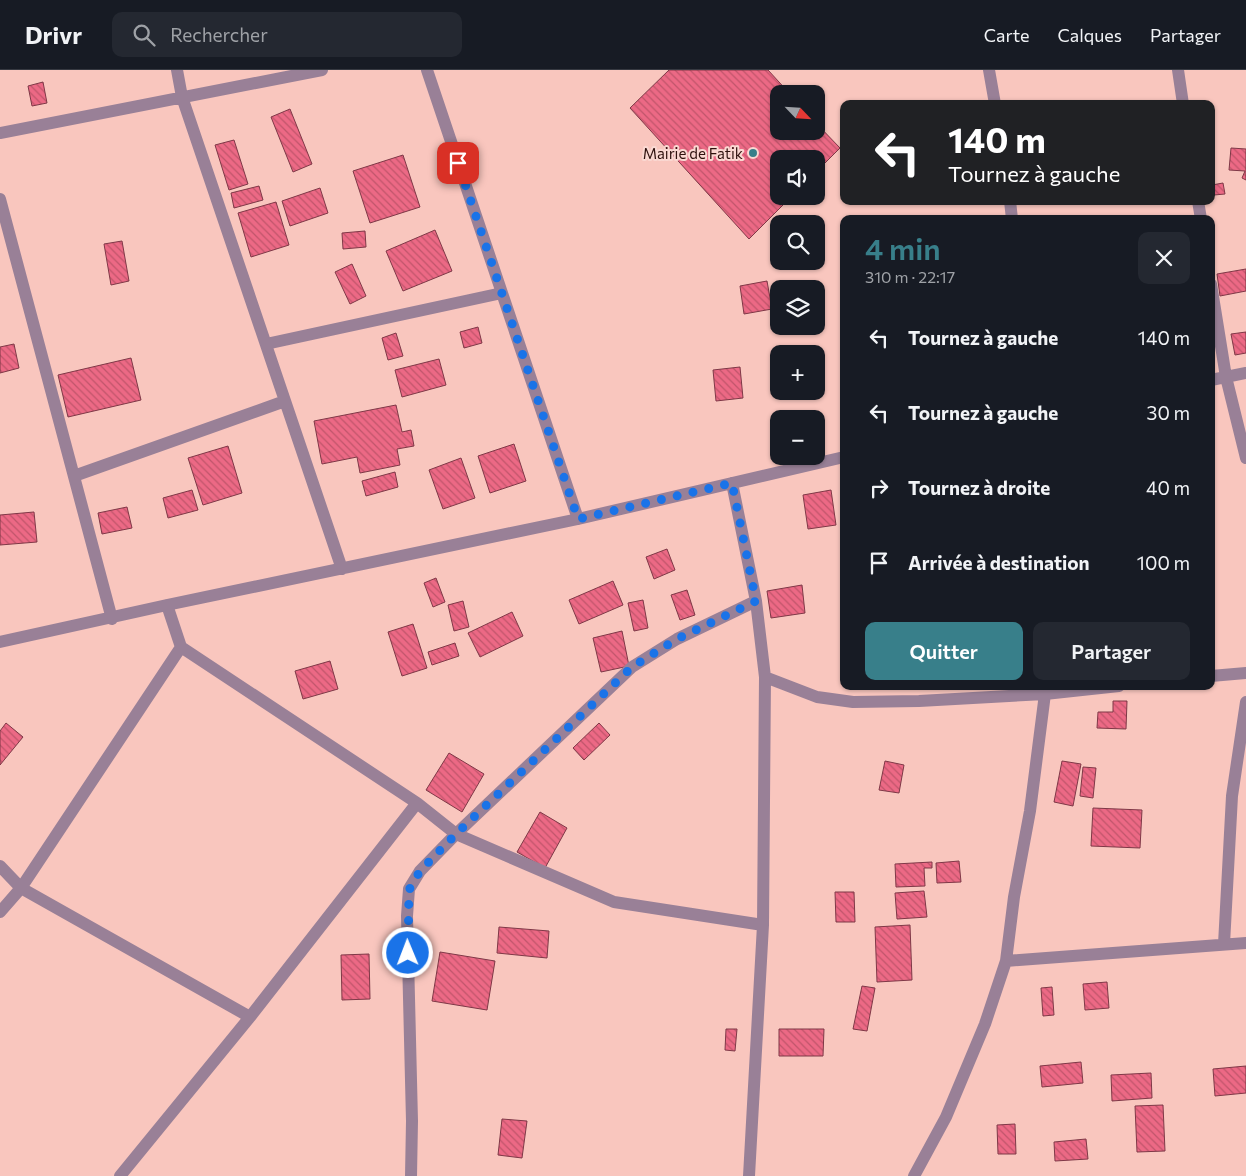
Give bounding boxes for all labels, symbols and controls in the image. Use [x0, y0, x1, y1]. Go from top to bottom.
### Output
search box [112, 12, 462, 57]
text: Drivr [25, 20, 82, 49]
icon: search [130, 21, 158, 49]
text: Rechercher [170, 23, 268, 46]
text: Carte [984, 24, 1029, 46]
text: Calques [1057, 24, 1122, 46]
text: Partager [1150, 24, 1221, 46]
north arrow [770, 85, 825, 140]
map controls [770, 85, 825, 465]
text: 140 m [948, 117, 1046, 160]
icon: left [865, 120, 930, 185]
pin [437, 142, 479, 184]
place label: Mairie de Fatik [643, 144, 743, 162]
marker: Mairie de Fatik [747, 147, 759, 159]
icon: arrive [444, 149, 472, 177]
button: sound [770, 150, 825, 205]
text: Tournez à gauche [948, 160, 1120, 187]
button: search [770, 215, 825, 270]
text: 4 min [865, 229, 941, 266]
button: close [1138, 232, 1190, 284]
text: 310 m · 22:17 [865, 267, 955, 286]
button: layers [770, 280, 825, 335]
icon: left [865, 324, 893, 352]
text: Tournez à gauche [908, 326, 1058, 349]
text: 140 m [1138, 326, 1190, 349]
button: + [770, 345, 825, 400]
icon: left [865, 399, 893, 427]
text: Tournez à gauche [908, 401, 1058, 424]
text: 30 m [1147, 401, 1190, 424]
button: − [770, 410, 825, 465]
icon: right [865, 474, 893, 502]
text: Tournez à droite [908, 476, 1050, 499]
text: 40 m [1146, 476, 1190, 499]
icon: arrive [865, 549, 893, 577]
text: Arrivée à destination [908, 551, 1090, 574]
text: 100 m [1137, 551, 1190, 574]
button: Quitter [865, 622, 1023, 680]
button: Partager [1033, 622, 1190, 680]
position arrow [381, 926, 433, 978]

